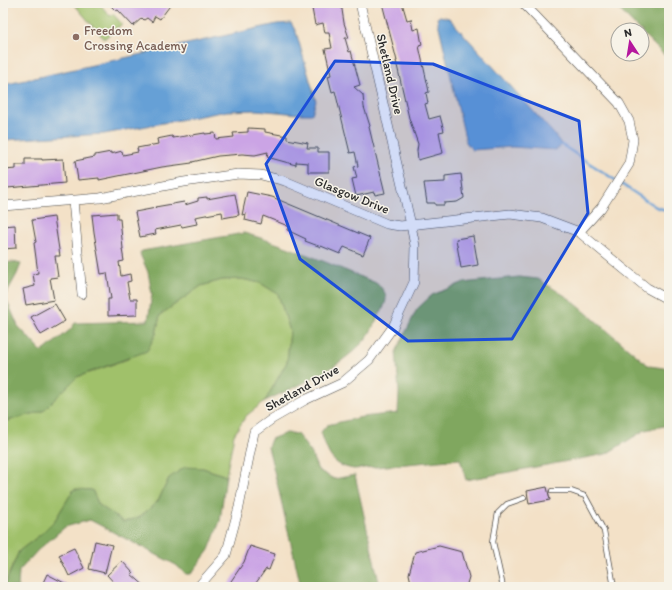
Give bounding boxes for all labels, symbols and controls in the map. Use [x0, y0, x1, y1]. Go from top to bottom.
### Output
north arrow [610, 22, 650, 62]
place label: Freedom Crossing Academy [84, 23, 187, 53]
text: N [623, 26, 633, 40]
marker: Freedom Crossing Academy [71, 32, 81, 42]
street label: Shetland Drive [373, 32, 407, 116]
street label: Glasgow Drive [312, 173, 392, 217]
street label: Shetland Drive [263, 362, 341, 414]

